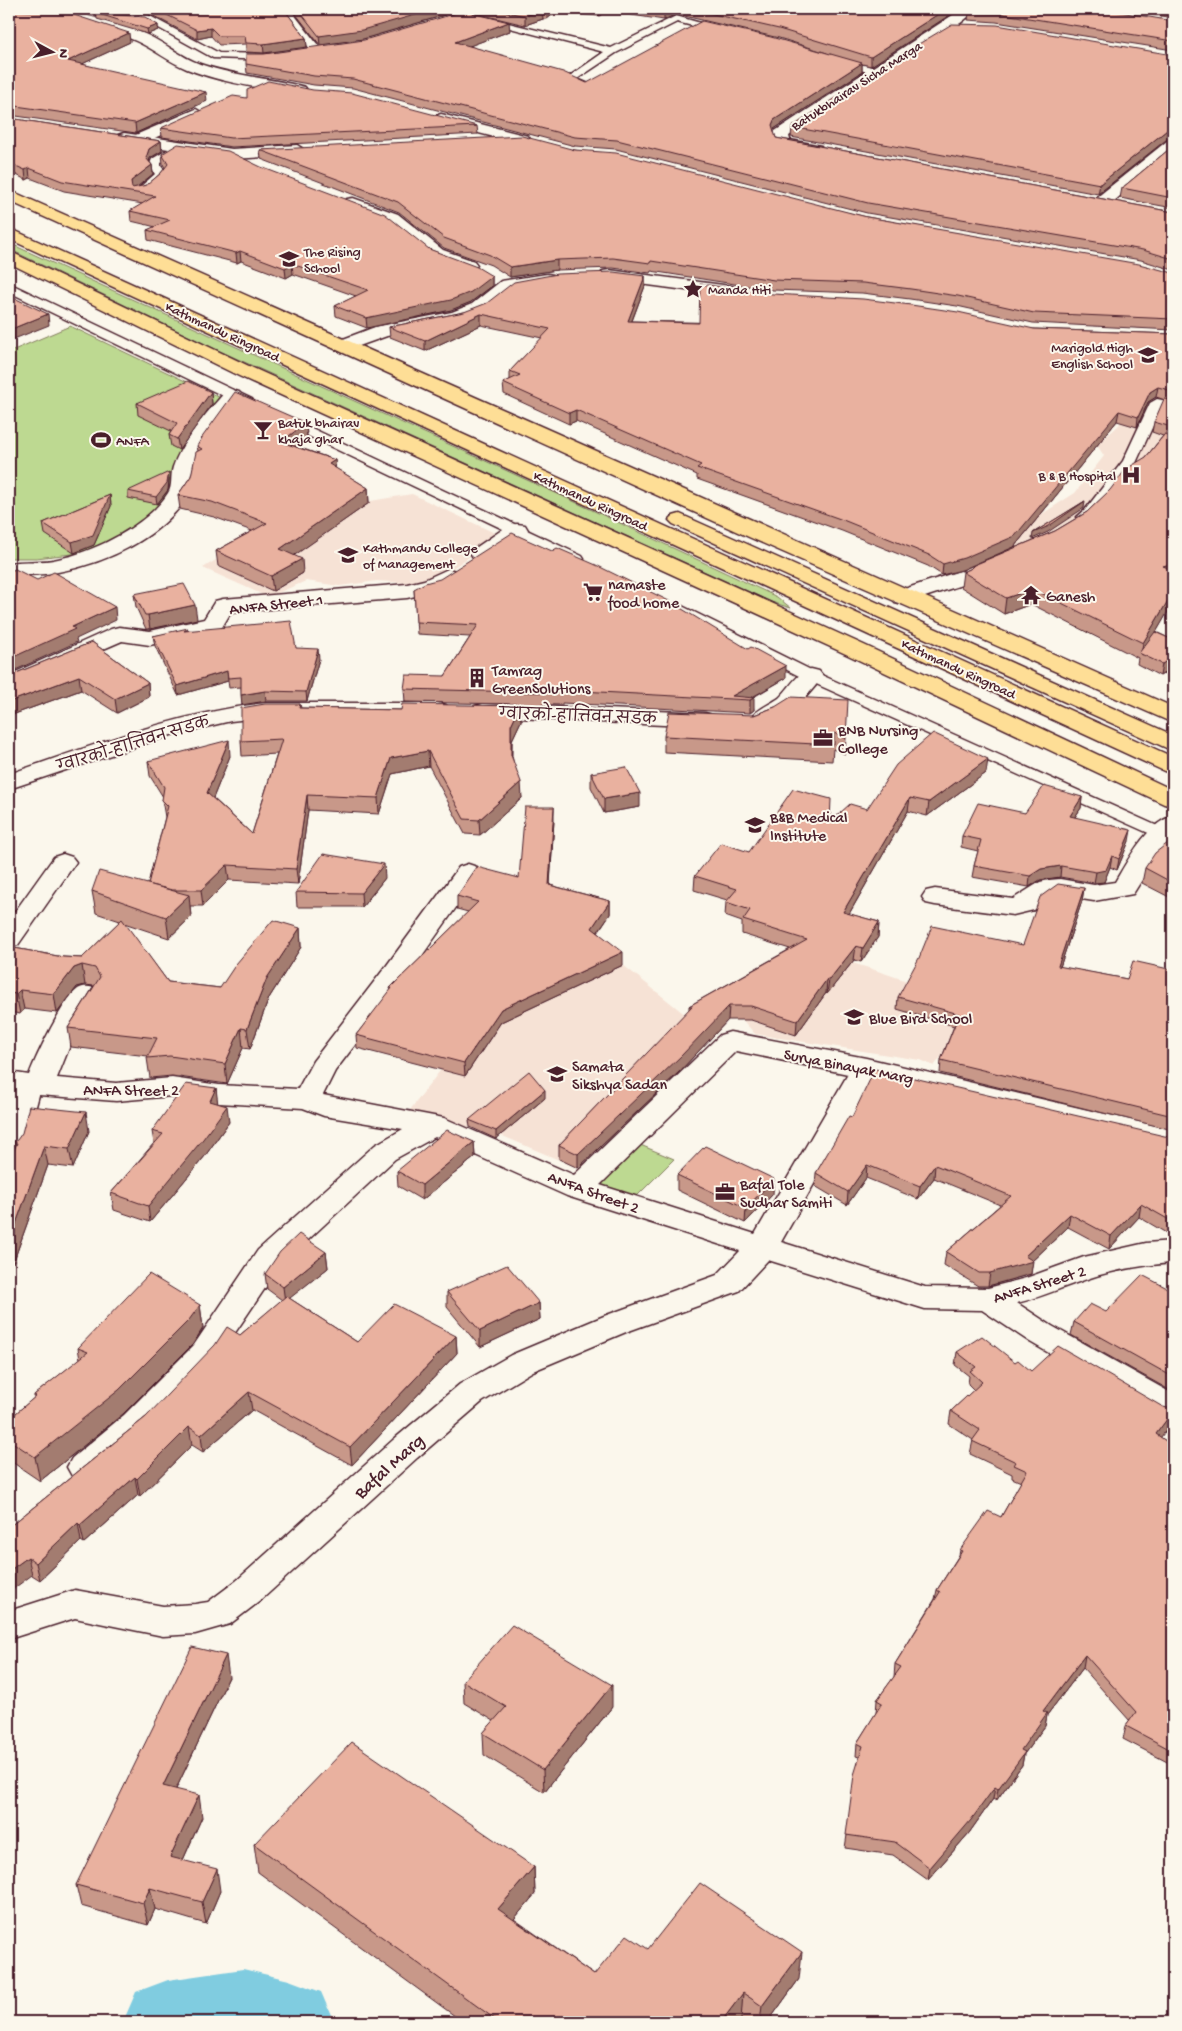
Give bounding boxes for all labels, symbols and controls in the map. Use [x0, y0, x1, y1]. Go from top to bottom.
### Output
north arrow [28, 28, 78, 78]
street label: Batukbhairav Sicha Marga [788, 38, 927, 136]
text: N [53, 48, 71, 59]
place label: The Rising School [303, 245, 361, 278]
school or university icon: The Rising School [278, 248, 300, 270]
place icon: Manda Hiti [682, 278, 704, 300]
place label: Manda Hiti [708, 283, 771, 300]
street label: Kathmandu Ringroad [162, 299, 284, 368]
place label: Marigold High English School [1051, 341, 1133, 374]
school or university icon: Marigold High English School [1137, 344, 1159, 366]
place label: Batuk bhairav khaja ghar [277, 416, 359, 449]
bar icon: Batuk bhairav khaja ghar [252, 419, 274, 441]
sports icon: ANFA [90, 429, 112, 451]
place label: ANFA [116, 434, 150, 451]
hospital icon: B & B Hospital [1120, 464, 1142, 486]
street label: Kathmandu Ringroad [530, 468, 652, 537]
place label: B & B Hospital [1037, 469, 1116, 486]
place label: Kathmandu College of Management [363, 541, 478, 574]
school or university icon: Kathmandu College of Management [337, 544, 359, 566]
place label: namaste food home [607, 577, 680, 614]
supermarket icon: namaste food home [582, 581, 604, 603]
temple icon: Ganesh [1020, 584, 1042, 606]
place label: Ganesh [1046, 589, 1096, 608]
street label: ANFA Street 1 [229, 592, 324, 621]
street label: Kathmandu Ringroad [898, 636, 1020, 705]
place label: Tamrag GreenSolutions [491, 663, 592, 700]
building icon: Tamrag GreenSolutions [466, 667, 488, 689]
street label: ग्वारको-हात्तिवन सडक [498, 701, 659, 731]
street label: ग्वारको-हात्तिवन सडक [53, 709, 214, 779]
place label: BNB Nursing College [837, 723, 918, 760]
office icon: BNB Nursing College [812, 727, 834, 749]
place label: B&B Medical Institute [769, 810, 848, 847]
school or university icon: B&B Medical Institute [744, 814, 766, 836]
school or university icon: Blue Bird School [843, 1006, 865, 1028]
place label: Blue Bird School [868, 1011, 972, 1030]
street label: Surya Binayak Marg [782, 1047, 915, 1090]
place label: Samata Sikshya Sadan [572, 1059, 668, 1096]
school or university icon: Samata Sikshya Sadan [546, 1063, 568, 1085]
street label: ANFA Street 2 [83, 1083, 179, 1102]
street label: ANFA Street 2 [545, 1169, 641, 1220]
place label: Bafal Tole Sudhar Samiti [739, 1177, 832, 1214]
office icon: Bafal Tole Sudhar Samiti [714, 1181, 736, 1203]
street label: ANFA Street 2 [992, 1263, 1089, 1309]
street label: Bafal Marg [350, 1430, 430, 1506]

